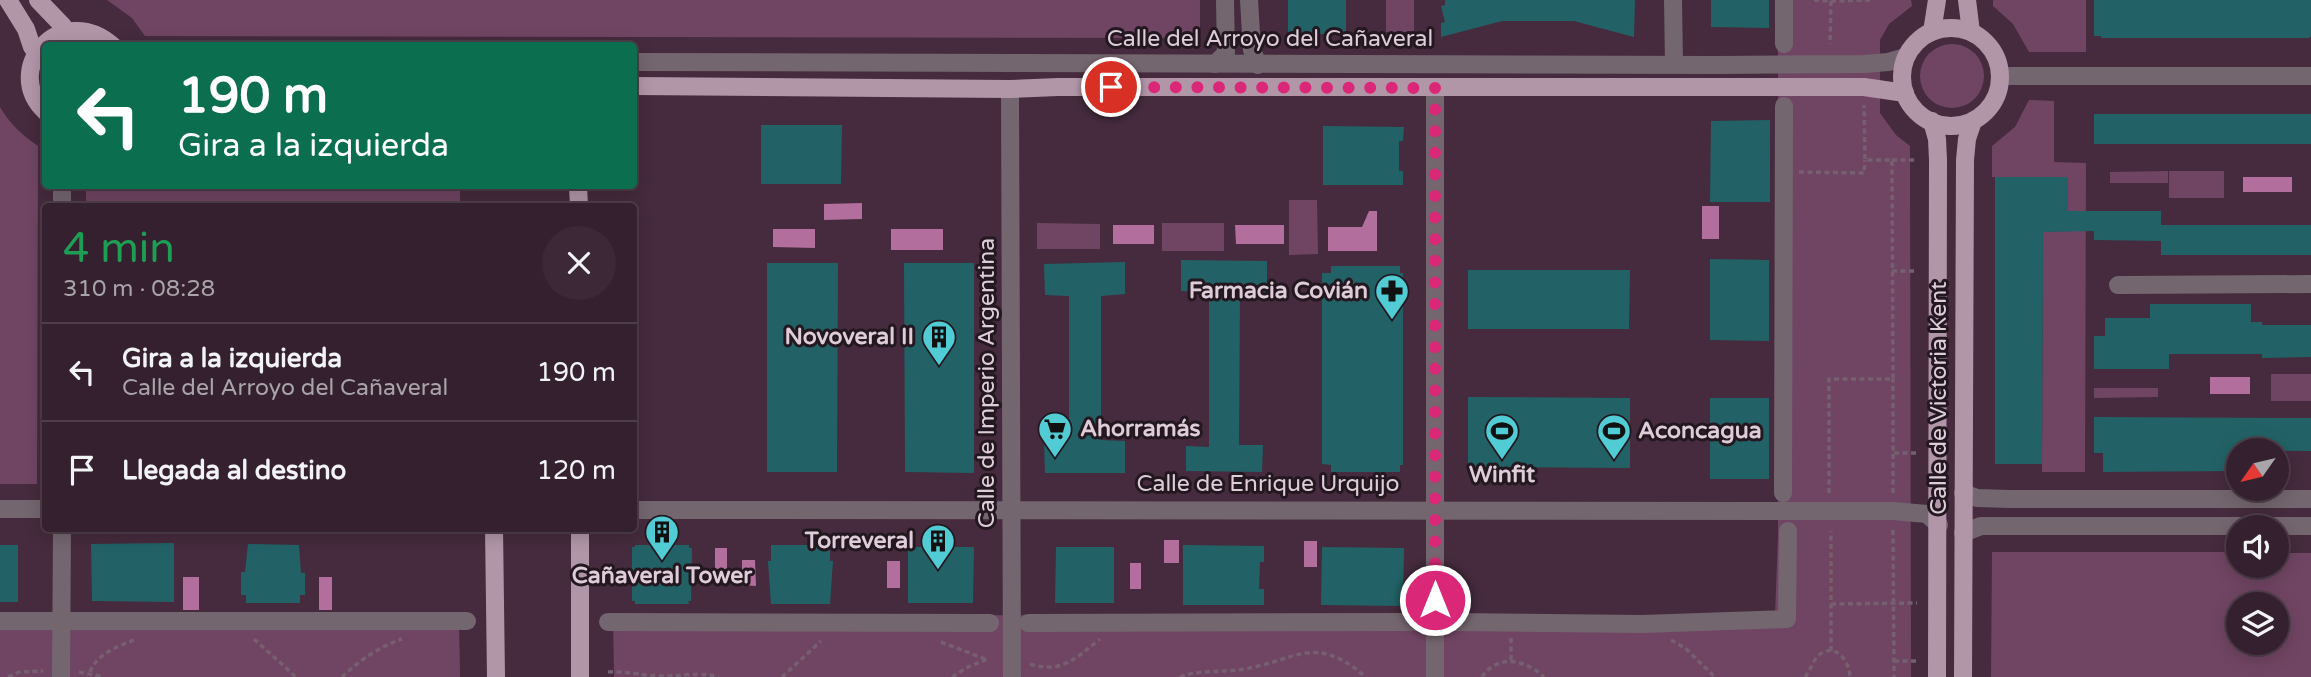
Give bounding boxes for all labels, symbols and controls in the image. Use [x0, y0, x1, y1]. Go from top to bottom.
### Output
street label: Calle del Arroyo del Cañaveral [1107, 25, 1433, 53]
pin [1081, 57, 1141, 117]
text: 190 m [178, 67, 328, 126]
icon: arrive [1092, 68, 1130, 106]
icon: left [63, 70, 154, 161]
text: Gira a la izquierda [178, 127, 449, 165]
text: 4 min [63, 223, 175, 274]
button: close [542, 226, 616, 300]
street label: Calle de Imperio Argentina [973, 238, 1001, 528]
pharmacy icon: Farmacia Covián [1373, 272, 1411, 321]
text: 310 m · 08:28 [63, 275, 215, 303]
place label: Farmacia Covián [1189, 277, 1368, 305]
street label: Calle de Victoria Kent [1925, 281, 1953, 515]
building icon: Novoveral II [920, 318, 958, 367]
place label: Novoveral II [785, 323, 914, 351]
text: Gira a la izquierda [122, 343, 342, 374]
icon: left [63, 353, 101, 391]
text: 190 m [536, 357, 616, 388]
text: Calle del Arroyo del Cañaveral [122, 374, 448, 402]
supermarket icon: Ahorramás [1036, 410, 1074, 459]
sports icon: Winfit [1483, 412, 1521, 461]
sports icon: Aconcagua [1595, 412, 1633, 461]
place label: Ahorramás [1080, 415, 1201, 443]
place label: Aconcagua [1638, 417, 1762, 445]
north arrow [2226, 438, 2289, 500]
map controls [2226, 438, 2289, 655]
icon: arrive [63, 451, 101, 489]
text: Llegada al destino [122, 455, 346, 486]
text: 120 m [536, 455, 616, 486]
place label: Winfit [1469, 461, 1535, 489]
street label: Calle de Enrique Urquijo [1136, 470, 1400, 498]
building icon: Cañaveral Tower [643, 513, 681, 562]
button: sound [2226, 515, 2289, 578]
building icon: Torreveral [919, 522, 957, 571]
place label: Torreveral [804, 527, 914, 555]
place label: Cañaveral Tower [572, 562, 753, 590]
position arrow [1398, 563, 1472, 637]
button: layers [2226, 592, 2289, 655]

